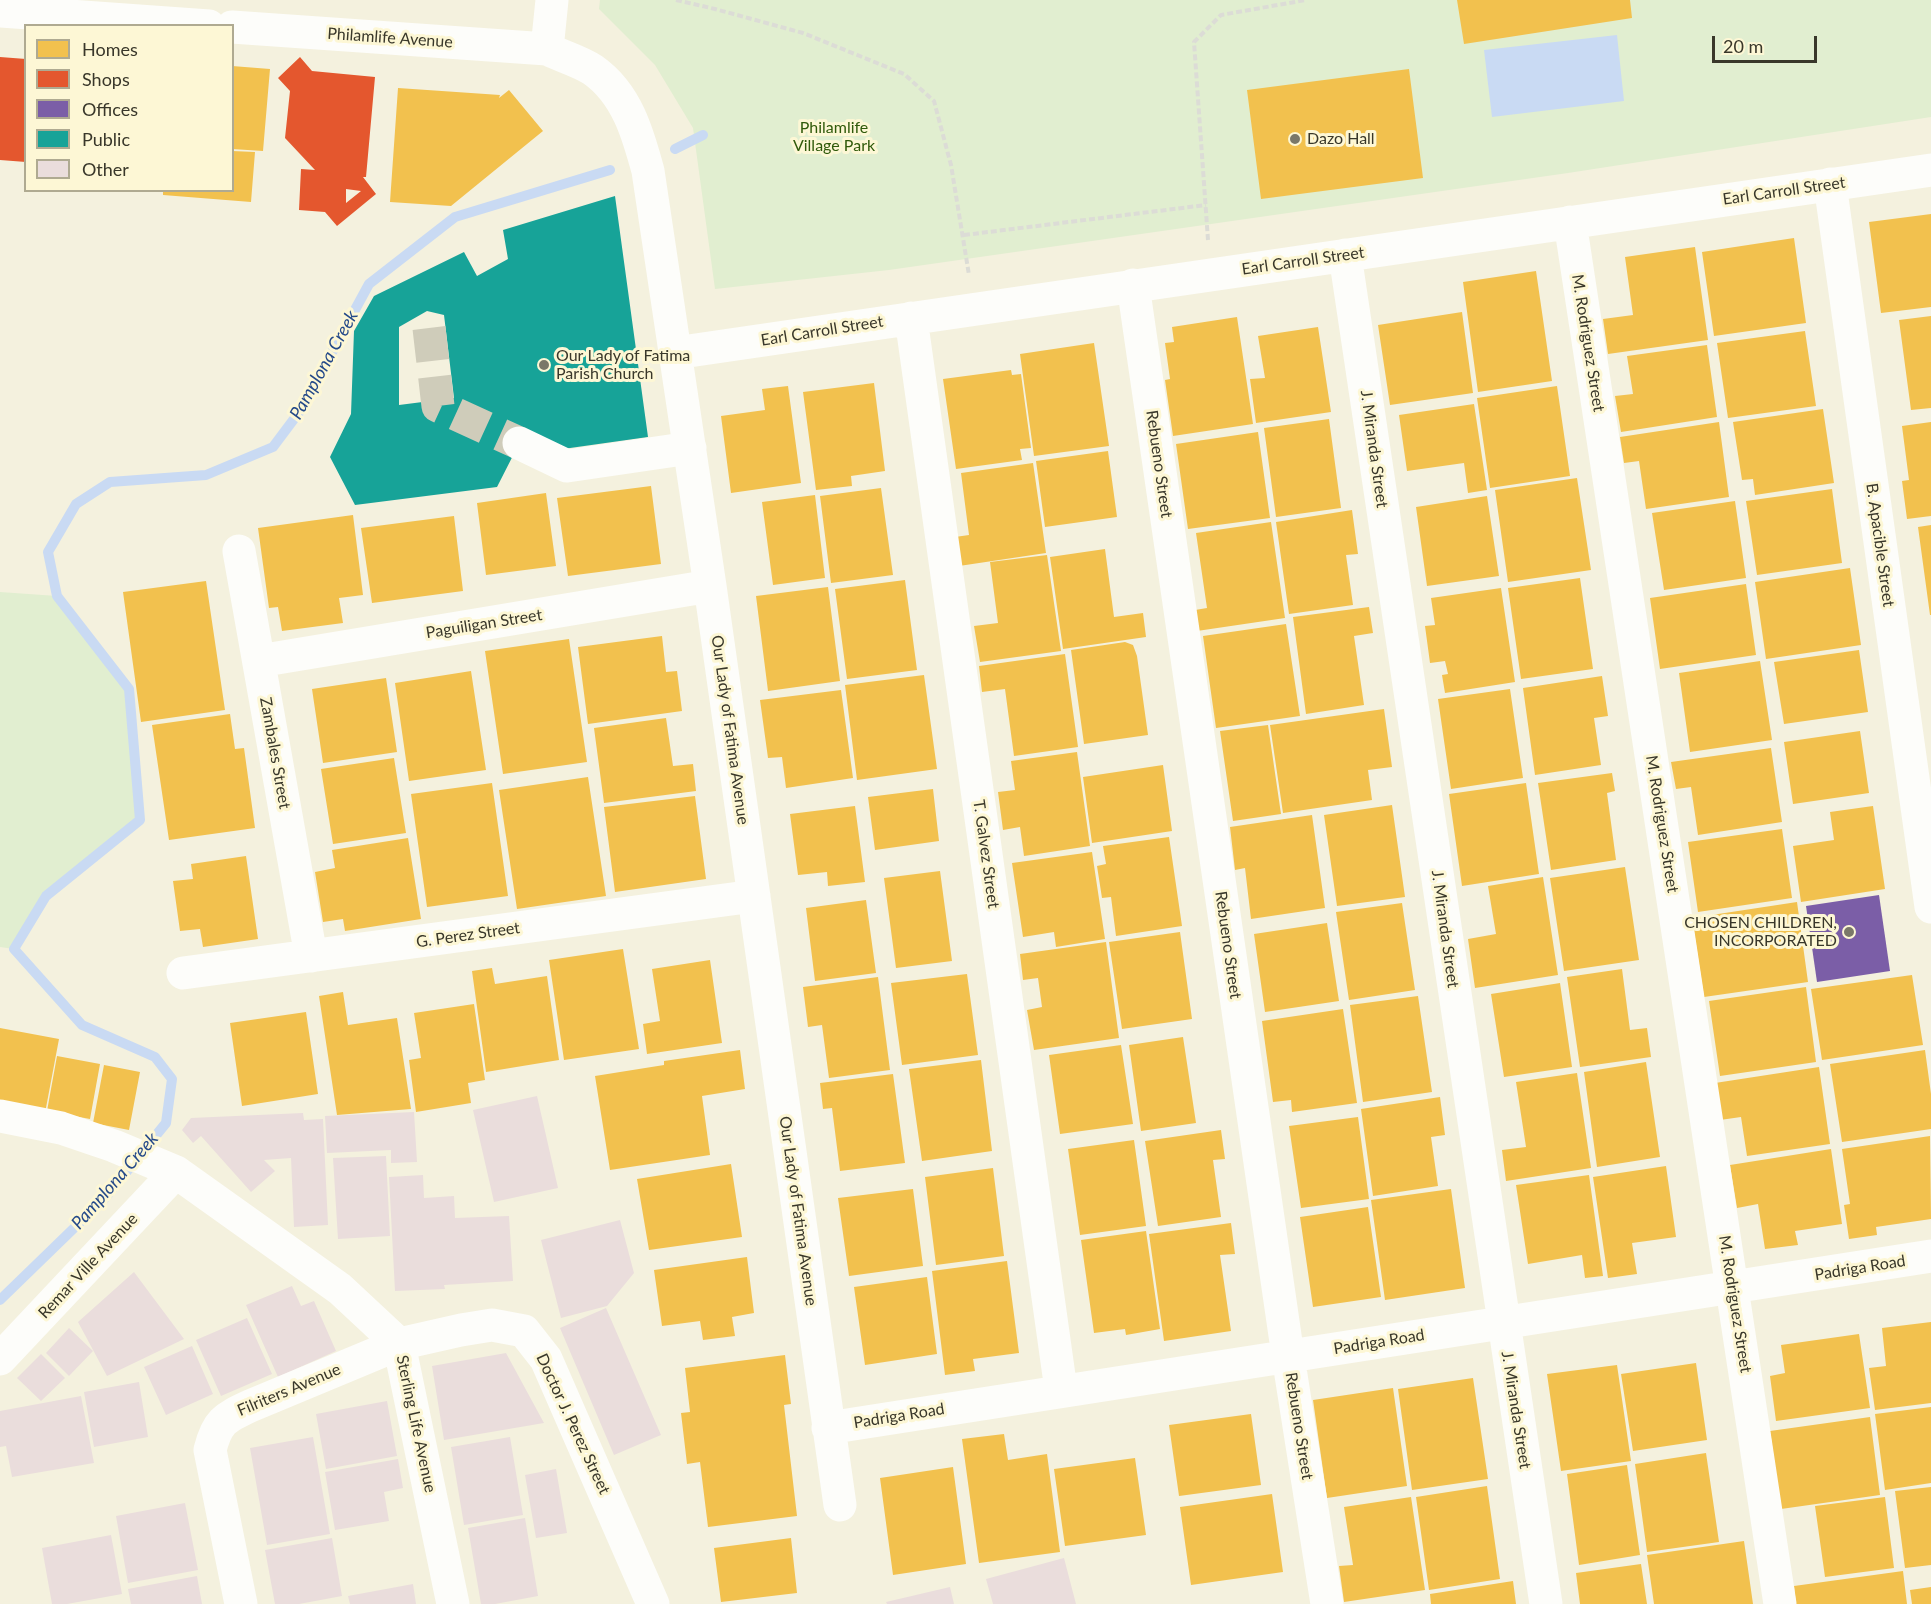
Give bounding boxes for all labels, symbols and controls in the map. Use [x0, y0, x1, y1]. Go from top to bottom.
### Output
legend [24, 24, 234, 192]
street label: Philamlife Avenue [327, 24, 453, 52]
scale bar [1715, 24, 1820, 62]
text: 20 m [1723, 35, 1763, 57]
text: Homes [82, 38, 138, 60]
text: Shops [82, 68, 130, 90]
text: Offices [82, 98, 138, 120]
park label: Philamlife Village Park [793, 118, 875, 156]
text: Public [82, 128, 130, 150]
place label: Dazo Hall [1307, 129, 1375, 149]
marker: Dazo Hall [1288, 132, 1302, 146]
text: Other [82, 158, 129, 180]
street label: Earl Carroll Street [1721, 173, 1847, 209]
street label: Earl Carroll Street [1240, 243, 1366, 279]
street label: M. Rodriguez Street [1568, 273, 1608, 413]
water label: Pamplona Creek [285, 307, 363, 423]
street label: Earl Carroll Street [759, 312, 885, 350]
place label: Our Lady of Fatima Parish Church [556, 346, 690, 384]
marker: Our Lady of Fatima Parish Church [537, 358, 551, 372]
street label: J. Miranda Street [1356, 389, 1392, 509]
street label: Rebueno Street [1142, 409, 1176, 519]
street label: B. Apacible Street [1862, 482, 1898, 608]
street label: Paguiligan Street [425, 605, 543, 643]
street label: Our Lady of Fatima Avenue [707, 634, 753, 826]
street label: Zambales Street [256, 696, 294, 810]
street label: M. Rodriguez Street [1642, 754, 1682, 894]
street label: T. Galvez Street [969, 798, 1003, 910]
street label: J. Miranda Street [1427, 869, 1463, 989]
street label: Rebueno Street [1211, 890, 1245, 1000]
place label: CHOSEN CHILDREN, INCORPORATED [1684, 913, 1837, 951]
street label: G. Perez Street [415, 918, 521, 952]
marker: CHOSEN CHILDREN, INCORPORATED [1842, 925, 1856, 939]
street label: Our Lady of Fatima Avenue [775, 1115, 821, 1307]
water label: Pamplona Creek [67, 1128, 163, 1234]
street label: Remar Ville Avenue [34, 1209, 142, 1323]
street label: M. Rodriguez Street [1715, 1234, 1755, 1374]
street label: Padriga Road [1813, 1251, 1907, 1285]
street label: Padriga Road [1332, 1325, 1426, 1359]
street label: J. Miranda Street [1497, 1350, 1535, 1470]
street label: Doctor J. Perez Street [532, 1351, 614, 1497]
street label: Sterling Life Avenue [392, 1353, 440, 1495]
street label: Filriters Avenue [235, 1360, 343, 1420]
street label: Rebueno Street [1281, 1371, 1317, 1481]
street label: Padriga Road [852, 1399, 946, 1433]

